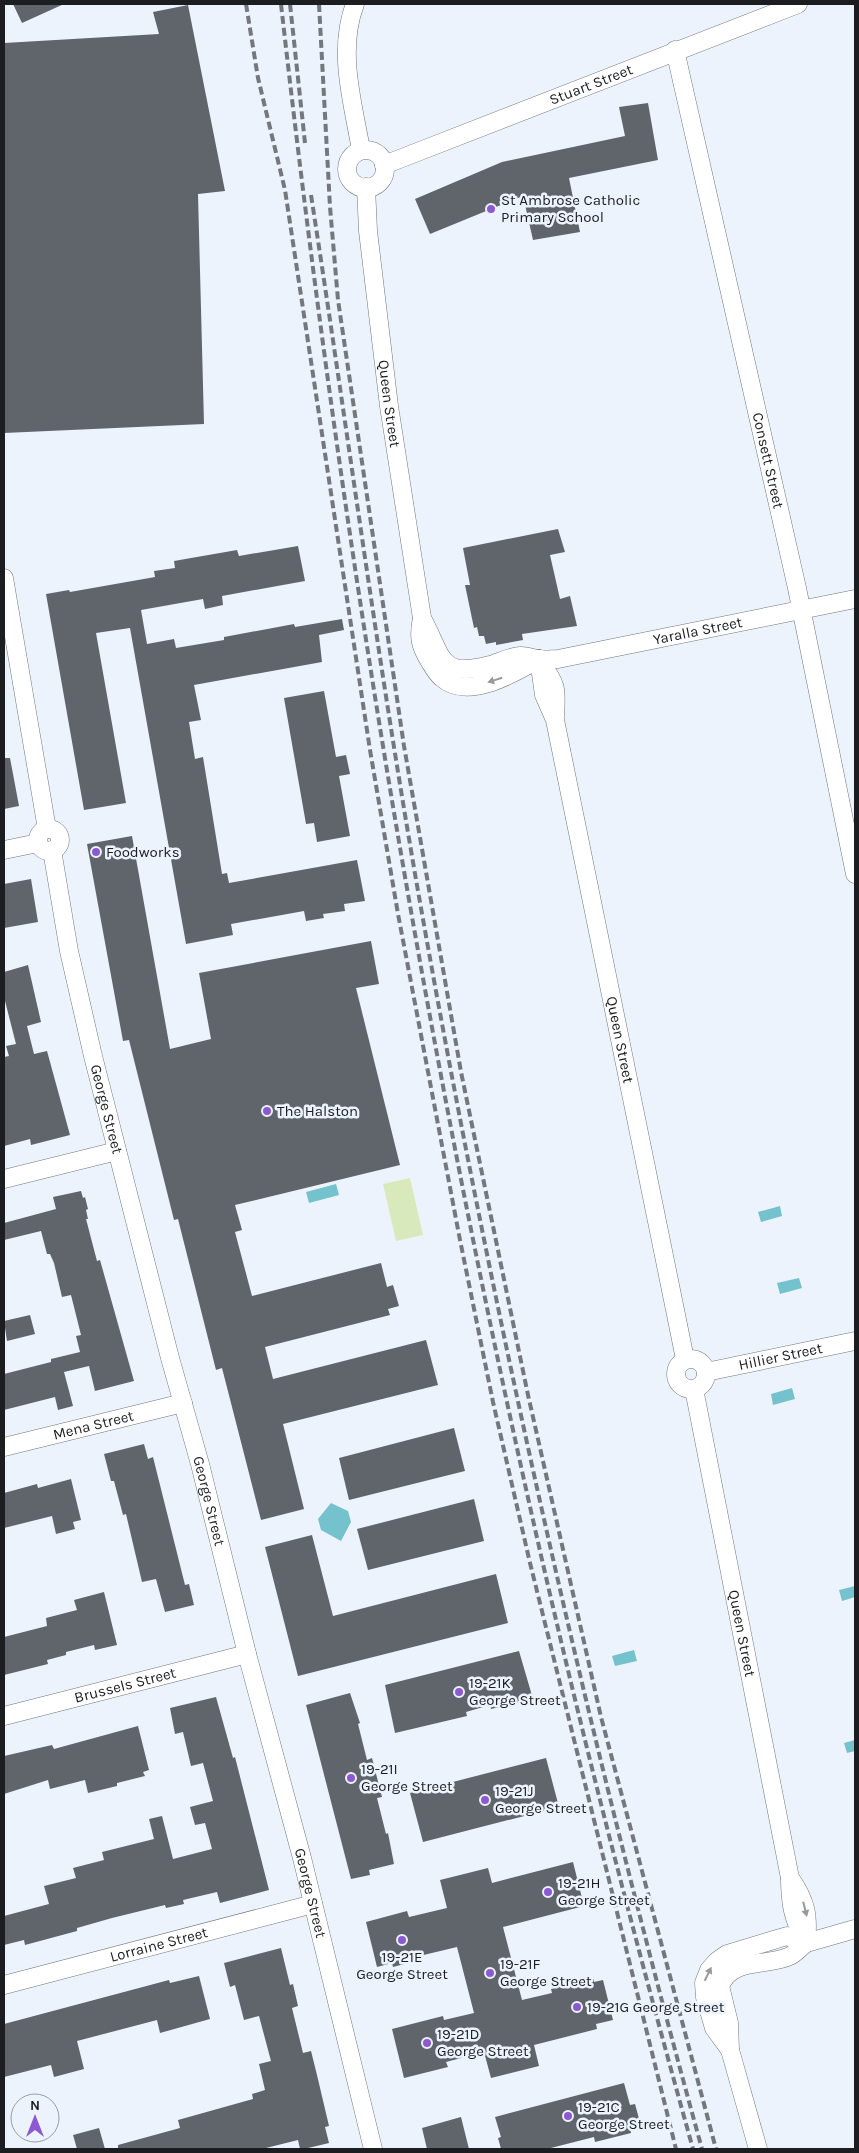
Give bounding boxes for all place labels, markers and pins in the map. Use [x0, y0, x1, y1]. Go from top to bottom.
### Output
place label: St Ambrose Catholic Primary School [501, 191, 640, 226]
marker: St Ambrose Catholic Primary School [485, 203, 497, 215]
place label: Foodworks [106, 843, 180, 861]
marker: Foodworks [90, 846, 102, 858]
place label: The Halston [277, 1102, 358, 1120]
marker: The Halston [261, 1105, 273, 1117]
place label: 19-21K George Street [469, 1674, 561, 1709]
marker: 19-21K George Street [453, 1686, 465, 1698]
place label: 19-21I George Street [361, 1760, 453, 1795]
marker: 19-21I George Street [345, 1772, 357, 1784]
place label: 19-21J George Street [495, 1782, 587, 1817]
marker: 19-21J George Street [479, 1794, 491, 1806]
place label: 19-21H George Street [558, 1874, 650, 1909]
marker: 19-21H George Street [542, 1886, 554, 1898]
marker: 19-21E George Street [396, 1934, 408, 1946]
place label: 19-21E George Street [356, 1948, 448, 1983]
place label: 19-21F George Street [500, 1955, 592, 1990]
marker: 19-21F George Street [484, 1967, 496, 1979]
place label: 19-21G George Street [587, 1998, 725, 2016]
marker: 19-21G George Street [571, 2001, 583, 2013]
place label: 19-21D George Street [437, 2025, 529, 2060]
marker: 19-21D George Street [421, 2037, 433, 2049]
place label: 19-21C George Street [578, 2098, 670, 2133]
marker: 19-21C George Street [562, 2110, 574, 2122]

